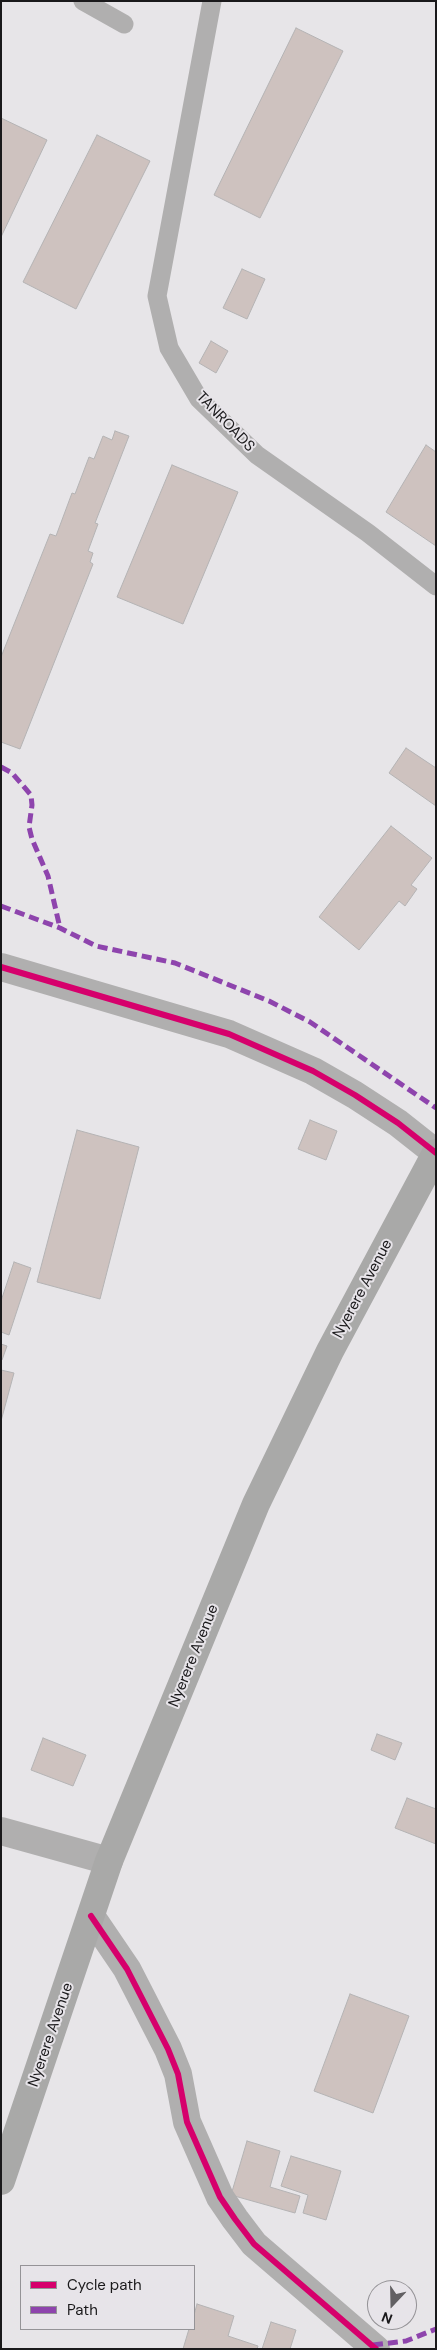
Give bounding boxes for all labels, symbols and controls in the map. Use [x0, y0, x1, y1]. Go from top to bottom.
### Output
street label: TANROADS [192, 388, 258, 456]
street label: Nyerere Avenue [329, 1237, 397, 1341]
street label: Nyerere Avenue [165, 1602, 223, 1710]
street label: Nyerere Avenue [25, 1981, 77, 2089]
legend [20, 2265, 195, 2330]
text: Cycle path [67, 2275, 142, 2295]
north arrow [367, 2280, 417, 2330]
text: Path [67, 2300, 98, 2320]
text: N [379, 2308, 395, 2328]

